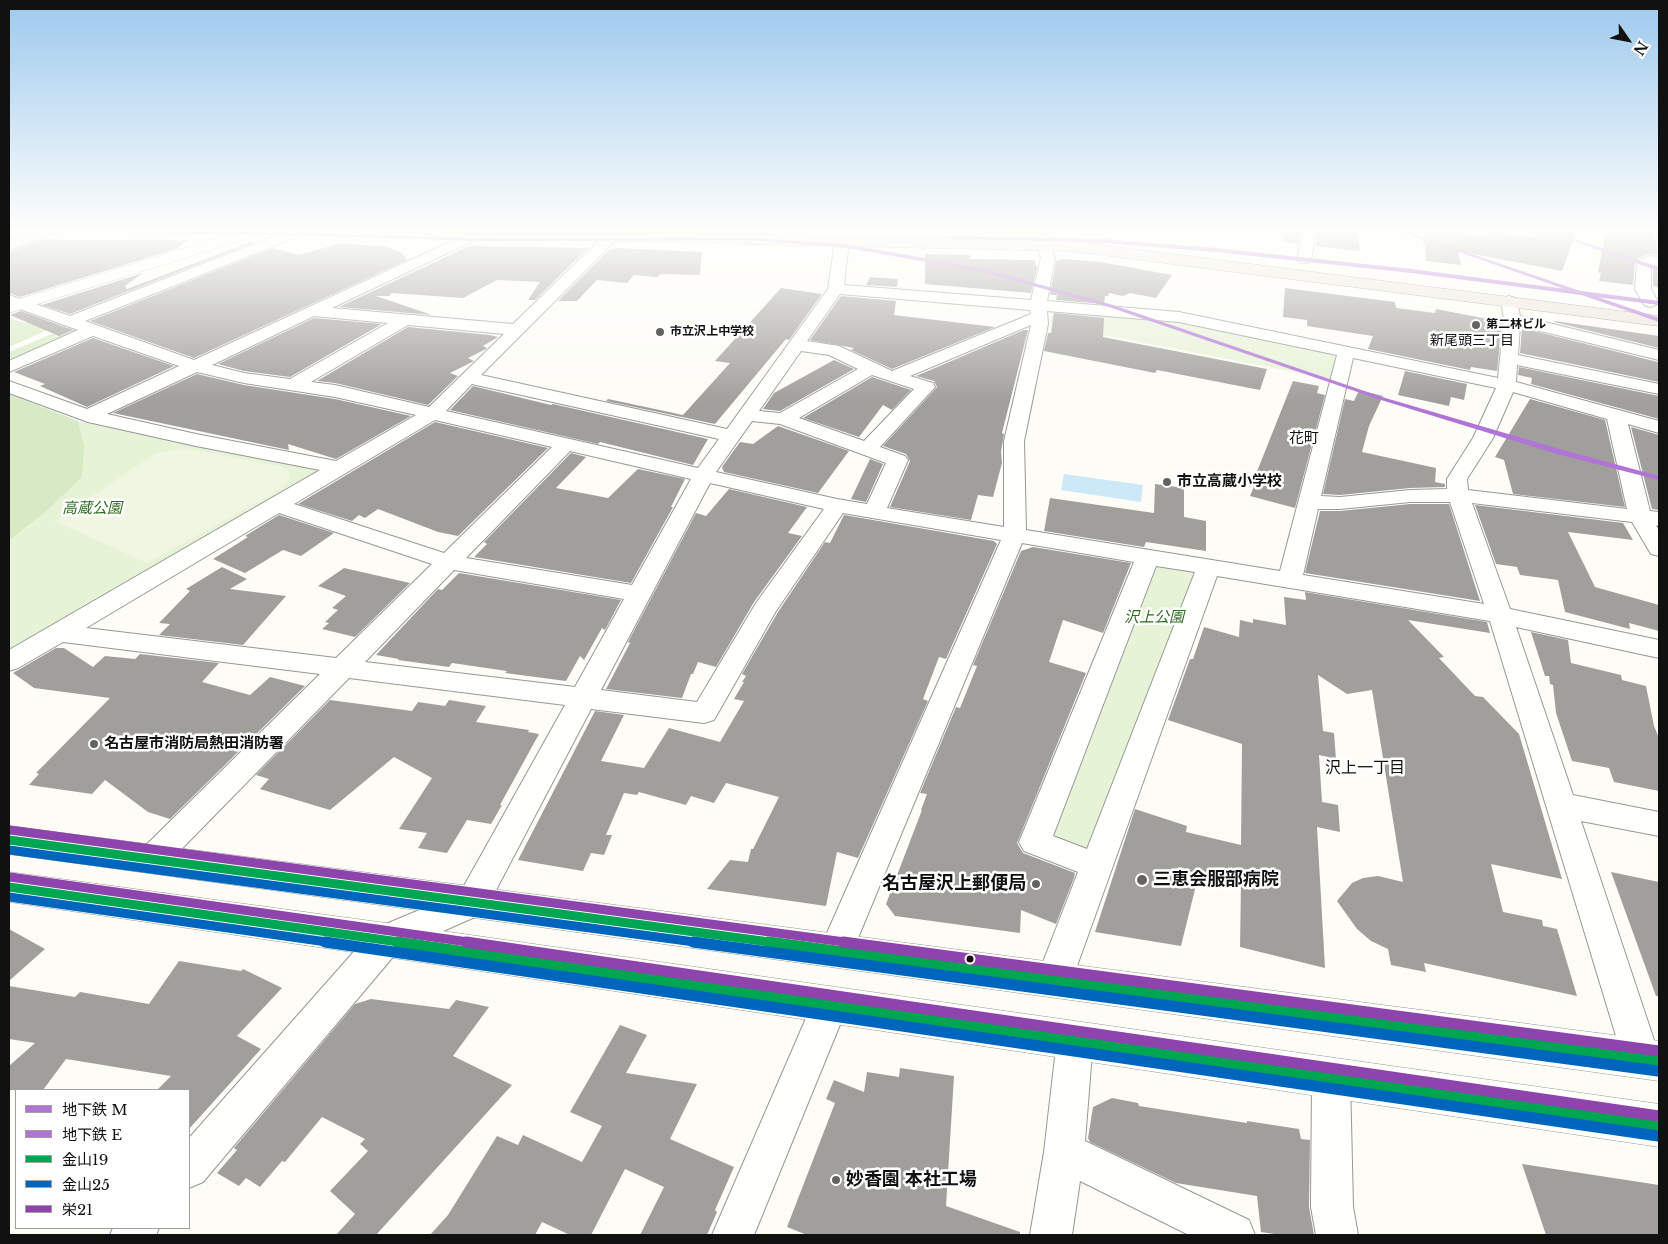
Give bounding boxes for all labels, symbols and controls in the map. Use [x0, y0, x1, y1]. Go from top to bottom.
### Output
north arrow [1603, 15, 1653, 65]
text: N [1629, 38, 1652, 59]
place label: 第二林ビル [1486, 318, 1546, 332]
marker: 第二林ビル [1470, 319, 1482, 331]
place label: 市立沢上中学校 [670, 325, 754, 339]
marker: 市立沢上中学校 [654, 326, 666, 338]
district label: 新尾頭三丁目 [1430, 333, 1514, 349]
district label: 花町 [1289, 430, 1319, 448]
place label: 市立高蔵小学校 [1177, 473, 1282, 491]
marker: 市立高蔵小学校 [1161, 476, 1173, 488]
park label: 高蔵公園 [62, 500, 122, 518]
park label: 沢上公園 [1124, 609, 1184, 627]
place label: 名古屋市消防局熱田消防署 [104, 735, 284, 753]
marker: 名古屋市消防局熱田消防署 [88, 738, 100, 750]
district label: 沢上一丁目 [1325, 758, 1405, 778]
place label: 三恵会服部病院 [1153, 869, 1279, 891]
place label: 名古屋沢上郵便局 [882, 873, 1026, 895]
marker: 三恵会服部病院 [1135, 873, 1149, 887]
marker: 名古屋沢上郵便局 [1030, 878, 1042, 890]
unlabelled marker [965, 954, 975, 964]
legend [15, 1089, 190, 1229]
text: 地下鉄 M [62, 1100, 128, 1119]
text: 地下鉄 E [62, 1125, 122, 1144]
text: 金山19 [62, 1150, 108, 1169]
place label: 妙香園 本社工場 [846, 1169, 977, 1191]
marker: 妙香園 本社工場 [830, 1174, 842, 1186]
text: 金山25 [62, 1175, 110, 1194]
text: 栄21 [62, 1200, 93, 1219]

